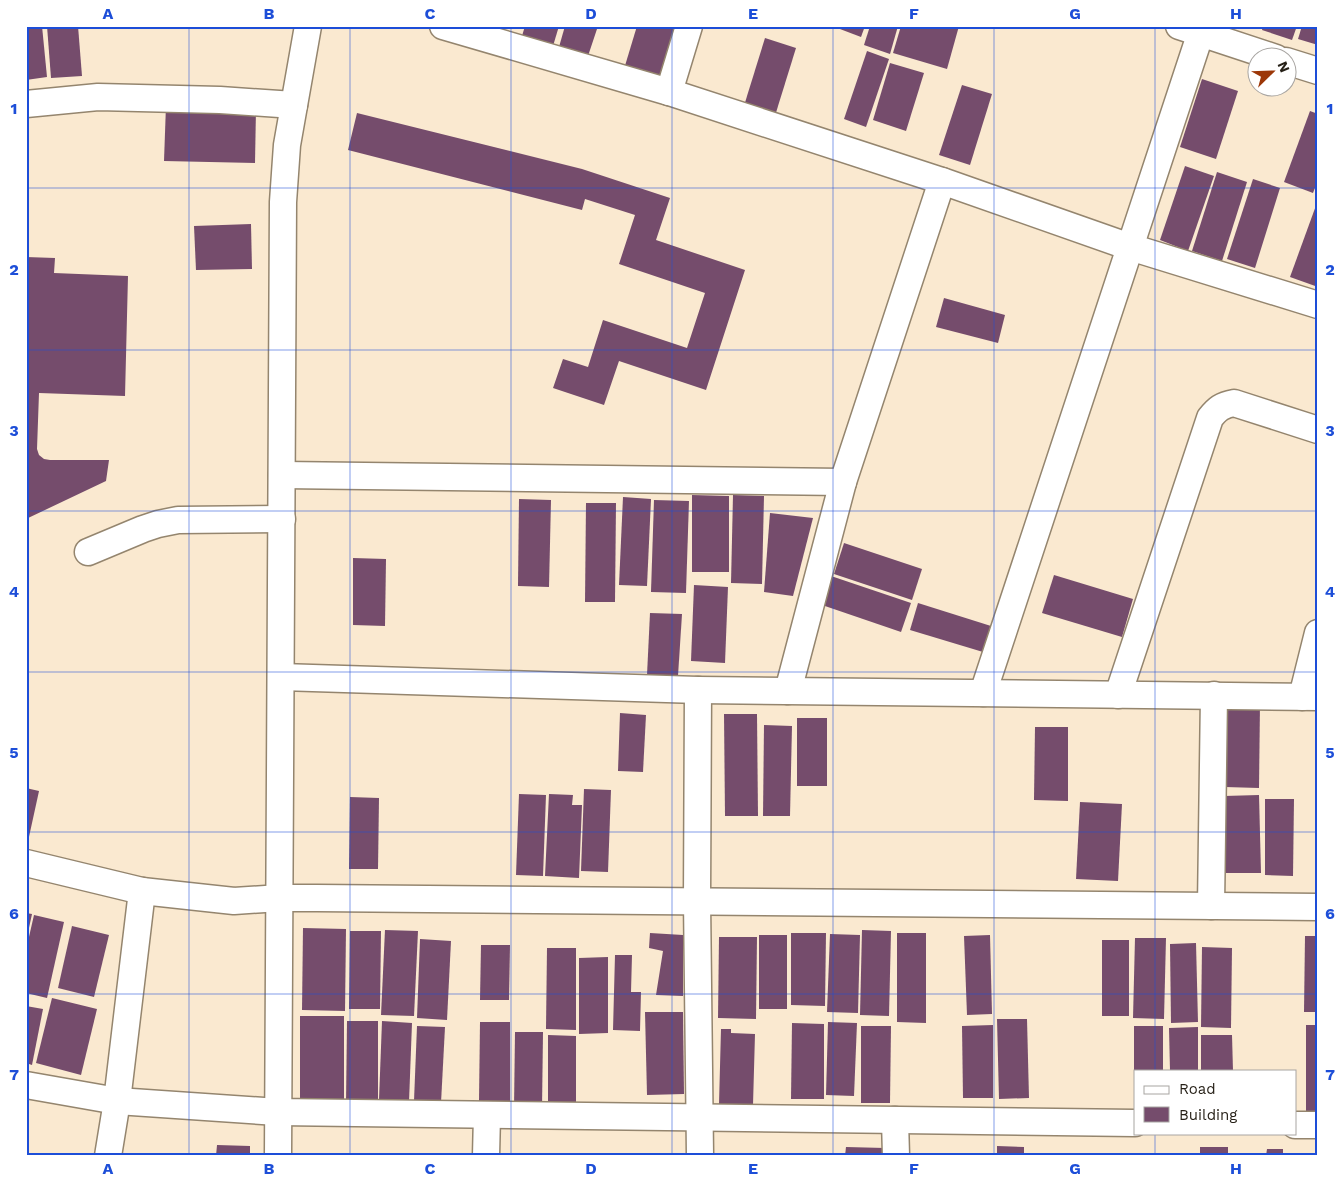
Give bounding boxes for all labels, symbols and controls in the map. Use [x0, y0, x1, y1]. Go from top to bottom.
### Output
text: A [103, 4, 114, 23]
text: B [264, 4, 275, 23]
text: C [425, 4, 436, 23]
text: D [585, 4, 597, 23]
text: E [748, 4, 758, 23]
text: F [909, 4, 919, 23]
text: G [1069, 4, 1081, 23]
text: H [1230, 4, 1242, 23]
north arrow [1246, 48, 1296, 98]
text: N [1275, 59, 1293, 75]
text: 1 [11, 99, 17, 118]
text: 1 [1327, 99, 1333, 118]
text: 2 [9, 260, 19, 279]
text: 2 [1325, 260, 1335, 279]
text: 3 [9, 421, 19, 440]
text: 3 [1325, 421, 1335, 440]
text: 4 [9, 582, 19, 601]
text: 4 [1325, 582, 1335, 601]
text: 5 [9, 743, 19, 762]
text: 5 [1325, 743, 1335, 762]
text: 6 [9, 904, 19, 923]
text: 6 [1325, 904, 1335, 923]
text: 7 [9, 1065, 19, 1084]
text: 7 [1325, 1065, 1335, 1084]
legend [1134, 1070, 1296, 1134]
text: Road [1179, 1080, 1216, 1098]
text: Building [1179, 1106, 1237, 1124]
text: A [103, 1159, 114, 1178]
text: B [264, 1159, 275, 1178]
text: C [425, 1159, 436, 1178]
text: D [585, 1159, 597, 1178]
text: E [748, 1159, 758, 1178]
text: F [909, 1159, 919, 1178]
text: G [1069, 1159, 1081, 1178]
text: H [1230, 1159, 1242, 1178]

